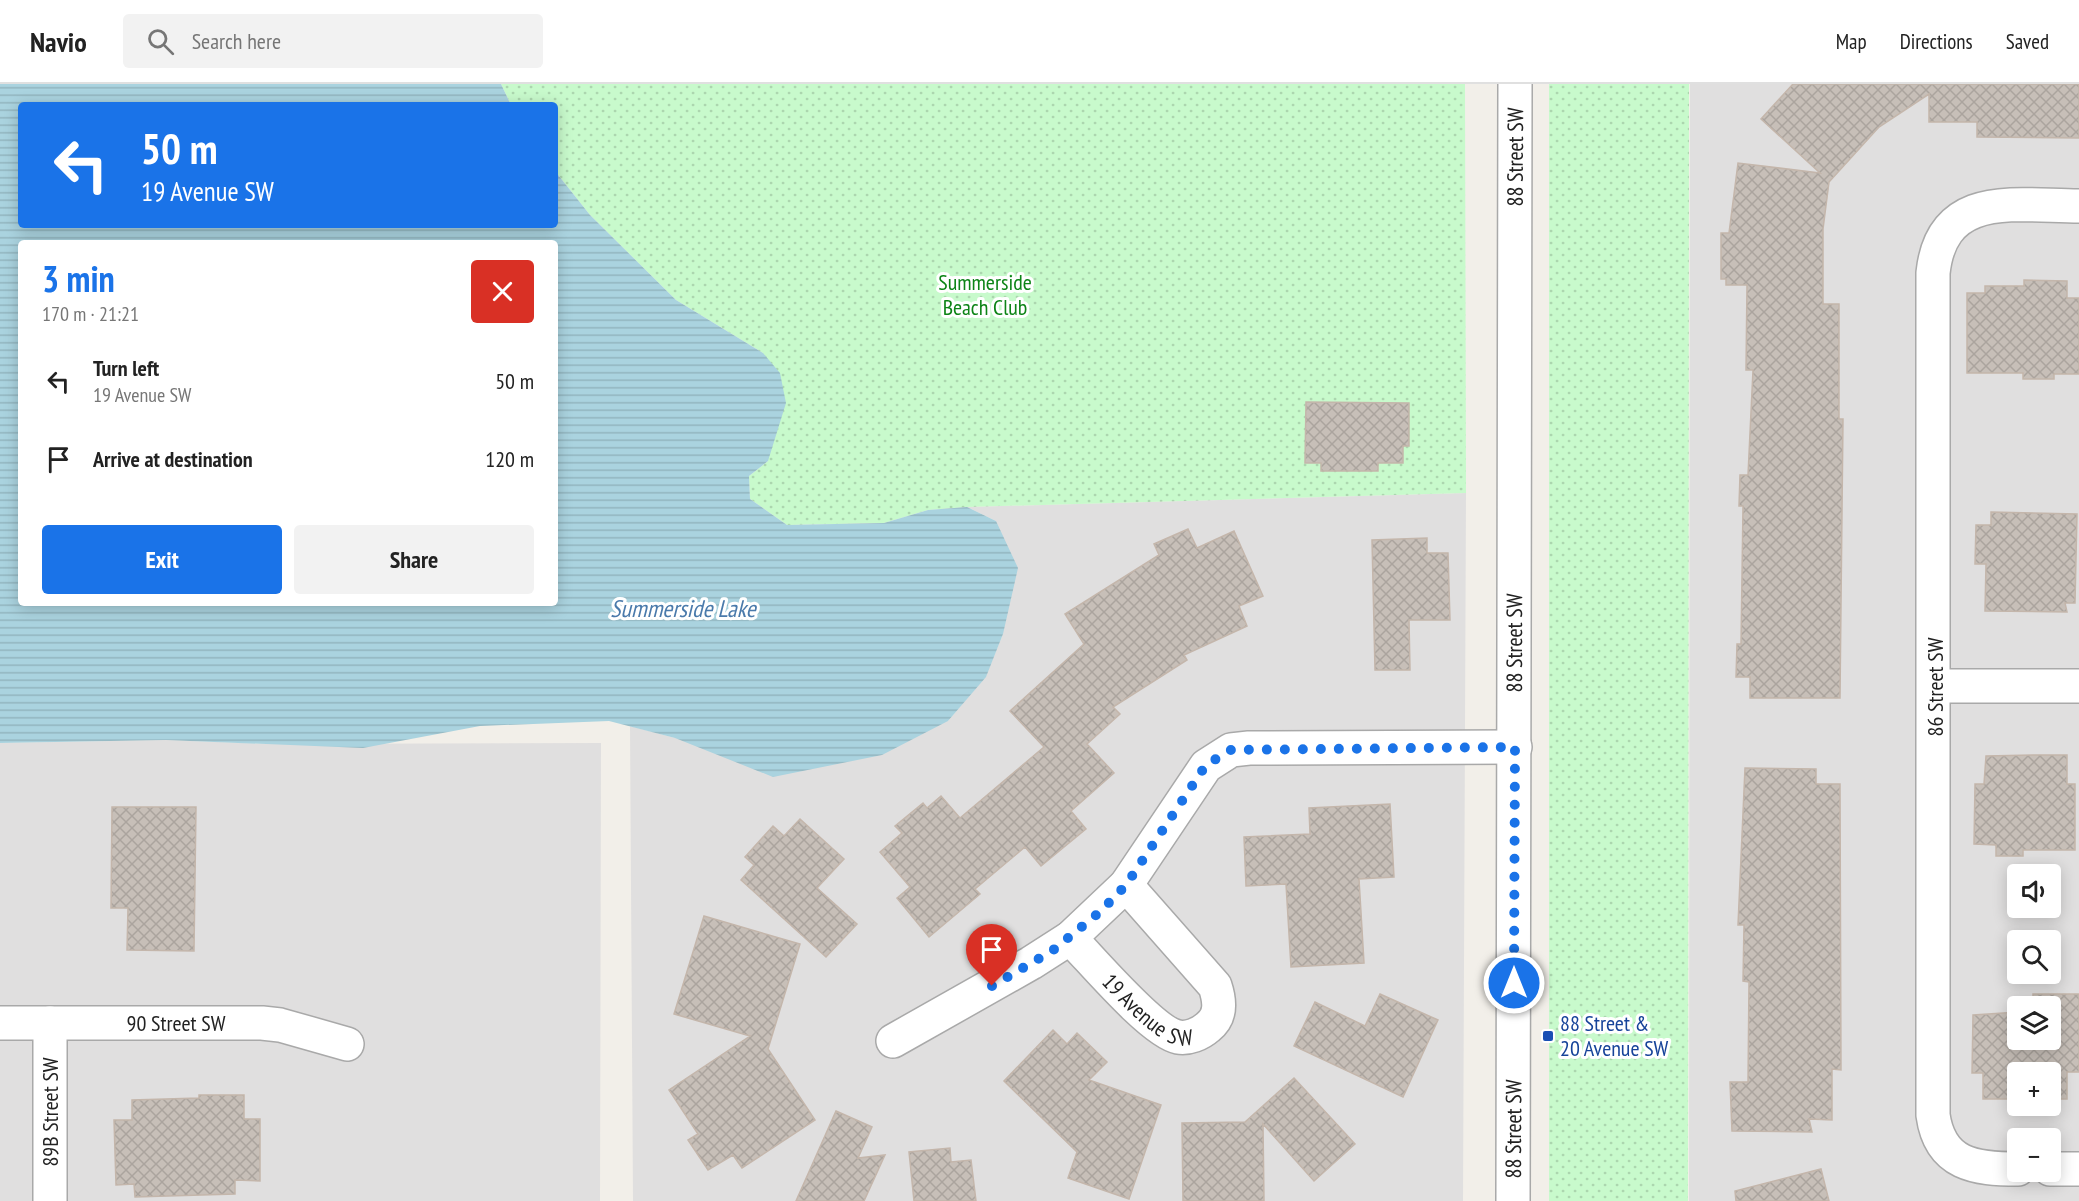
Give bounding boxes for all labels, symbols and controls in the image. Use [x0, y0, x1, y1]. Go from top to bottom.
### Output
search box [123, 14, 543, 68]
text: Navio [30, 23, 87, 60]
icon: search [144, 25, 177, 58]
text: Search here [192, 27, 281, 55]
text: Map [1836, 28, 1867, 55]
text: Directions [1900, 28, 1973, 55]
text: Saved [2006, 28, 2049, 55]
street label: 88 Street SW [1501, 107, 1529, 207]
text: 50 m [141, 121, 218, 176]
icon: left [42, 126, 120, 204]
text: 19 Avenue SW [141, 174, 274, 208]
text: 3 min [42, 255, 115, 302]
button: close [471, 260, 534, 323]
park label: Summerside Beach Club [938, 268, 1032, 321]
text: 170 m · 21:21 [42, 301, 139, 327]
text: Turn left [93, 354, 159, 382]
icon: left [42, 365, 75, 398]
text: 50 m [495, 367, 534, 395]
text: 19 Avenue SW [93, 382, 192, 408]
icon: arrive [42, 443, 75, 476]
text: Arrive at destination [93, 445, 253, 473]
text: 120 m [485, 445, 534, 473]
button: Exit [42, 525, 282, 594]
button: Share [294, 525, 534, 594]
water label: Summerside Lake [610, 593, 758, 624]
street label: 88 Street SW [1500, 593, 1528, 693]
street label: 86 Street SW [1921, 637, 1949, 736]
map controls [2007, 864, 2061, 1182]
button: sound [2007, 864, 2061, 918]
pin [966, 924, 1017, 986]
button: search [2007, 930, 2061, 984]
icon: arrive [975, 933, 1008, 966]
position arrow [1482, 951, 1546, 1015]
street label: 19 Avenue SW [1096, 968, 1194, 1052]
button: layers [2007, 996, 2061, 1050]
street label: 90 Street SW [127, 1009, 226, 1037]
place label: 88 Street & 20 Avenue SW [1560, 1009, 1669, 1062]
marker: 88 Street & 20 Avenue SW [1541, 1029, 1555, 1043]
street label: 89B Street SW [36, 1057, 64, 1167]
button: + [2007, 1062, 2061, 1116]
street label: 88 Street SW [1499, 1079, 1527, 1179]
button: − [2007, 1128, 2061, 1182]

